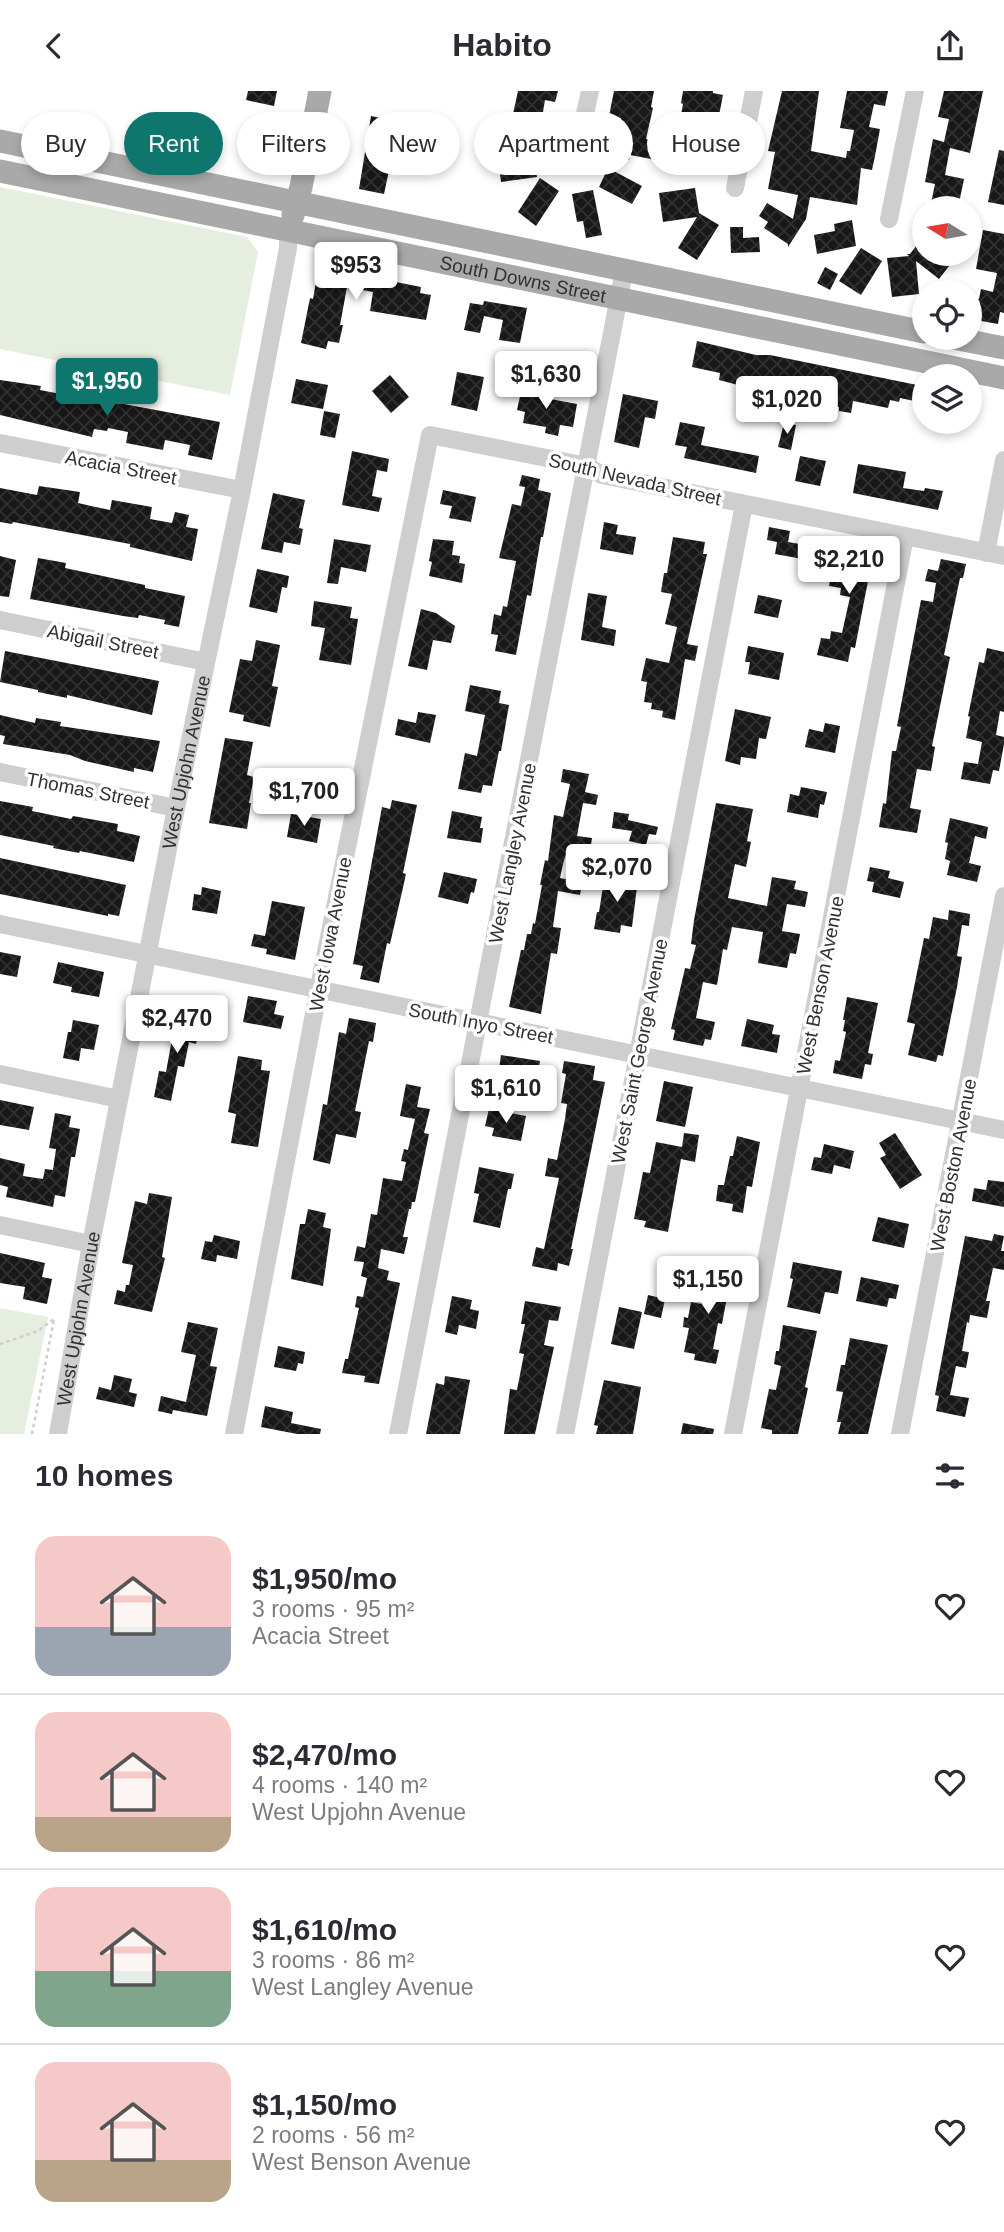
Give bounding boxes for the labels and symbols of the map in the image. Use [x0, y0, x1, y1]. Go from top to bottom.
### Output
north arrow [912, 196, 982, 266]
pin: $953 [315, 243, 397, 302]
street label: South Downs Street [438, 252, 609, 307]
pin: $1,630 [489, 351, 603, 411]
pin: $1,950 [50, 359, 164, 418]
pin: $1,020 [730, 377, 844, 436]
street label: Acacia Street [63, 446, 179, 489]
street label: South Nevada Street [547, 449, 724, 510]
pin: $2,210 [792, 537, 906, 596]
street label: Abigail Street [45, 620, 161, 663]
street label: West Upjohn Avenue [158, 673, 214, 851]
street label: West Langley Avenue [485, 761, 540, 945]
street label: Thomas Street [25, 768, 152, 813]
pin: $1,700 [247, 769, 361, 828]
pin: $2,070 [560, 845, 674, 904]
street label: West Iowa Avenue [305, 855, 356, 1013]
street label: West Benson Avenue [793, 894, 848, 1076]
street label: West Saint George Avenue [607, 937, 672, 1165]
pin: $2,470 [120, 995, 234, 1055]
street label: South Inyo Street [407, 999, 556, 1048]
pin: $1,610 [449, 1065, 563, 1125]
street label: West Boston Avenue [926, 1077, 981, 1253]
street label: West Upjohn Avenue [53, 1230, 104, 1408]
pin: $1,150 [651, 1257, 765, 1316]

